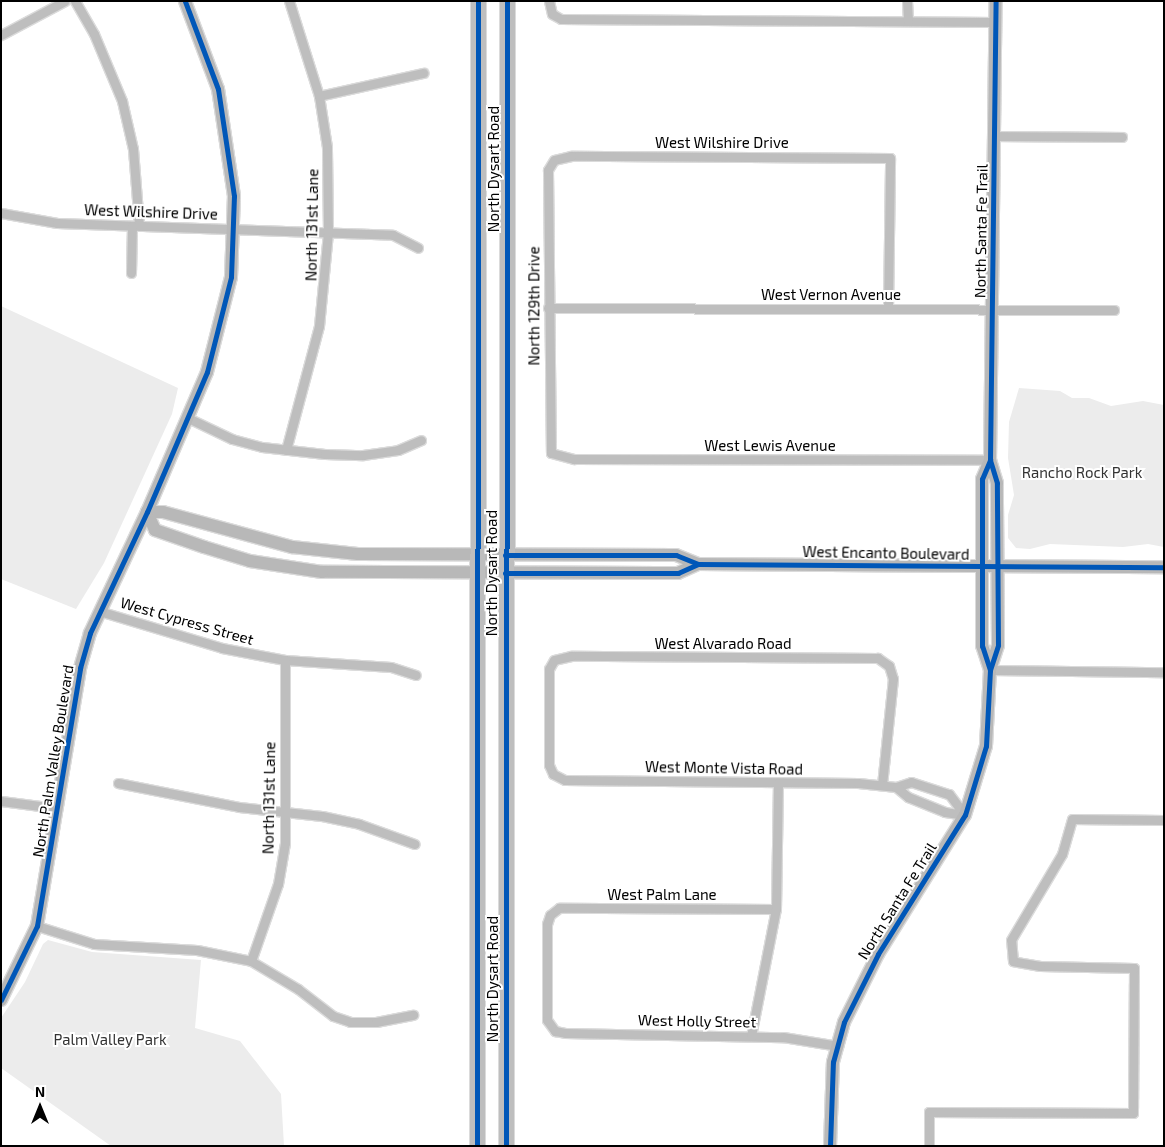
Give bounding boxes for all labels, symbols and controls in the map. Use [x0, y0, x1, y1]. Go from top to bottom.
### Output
street label: North Dysart Road [485, 106, 503, 232]
street label: West Wilshire Drive [655, 134, 789, 152]
street label: North Santa Fe Trail [971, 164, 991, 298]
street label: North 131st Lane [302, 169, 322, 281]
street label: West Wilshire Drive [84, 201, 218, 223]
street label: North 129th Drive [525, 246, 543, 366]
street label: West Vernon Avenue [761, 286, 901, 304]
street label: West Lewis Avenue [704, 437, 836, 455]
park label: Rancho Rock Park [1022, 464, 1142, 482]
street label: North Dysart Road [483, 510, 501, 636]
street label: West Encanto Boulevard [802, 543, 970, 563]
street label: West Cypress Street [118, 593, 256, 649]
street label: West Alvarado Road [654, 635, 792, 653]
street label: North Palm Valley Boulevard [29, 663, 77, 859]
street label: North 131st Lane [259, 742, 279, 854]
street label: West Monte Vista Road [645, 758, 803, 778]
street label: North Santa Fe Trail [854, 839, 940, 963]
street label: West Palm Lane [607, 886, 717, 904]
street label: North Dysart Road [484, 916, 502, 1042]
street label: West Holly Street [637, 1011, 757, 1031]
park label: Palm Valley Park [53, 1031, 167, 1049]
north arrow [15, 1082, 65, 1132]
text: N [35, 1083, 45, 1100]

